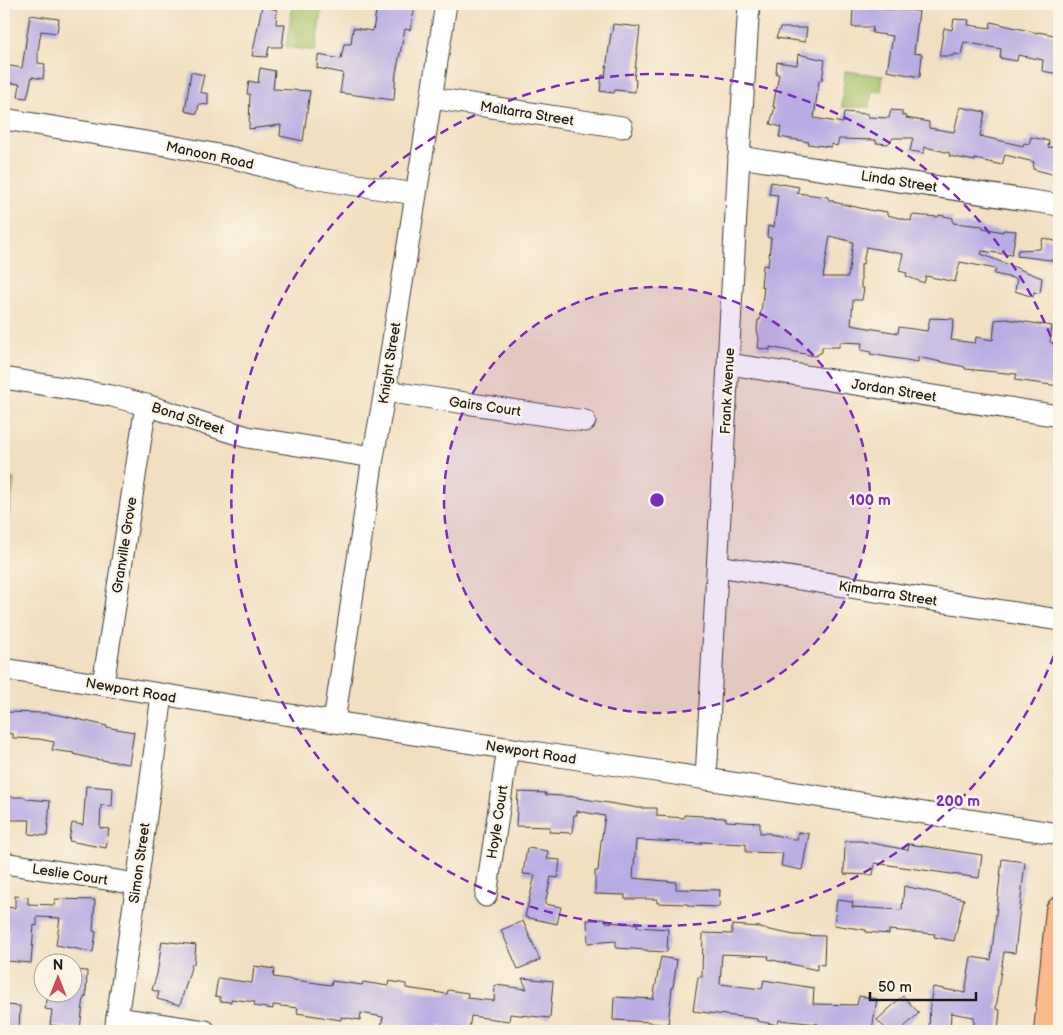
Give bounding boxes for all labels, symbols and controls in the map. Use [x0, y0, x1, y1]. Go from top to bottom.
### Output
street label: Maltarra Street [479, 98, 576, 129]
street label: Manoon Road [164, 138, 255, 173]
street label: Linda Street [860, 167, 939, 196]
street label: Knight Street [375, 320, 404, 405]
street label: Frank Avenue [717, 347, 738, 435]
street label: Jordan Street [850, 375, 938, 406]
street label: Gairs Court [448, 393, 523, 420]
street label: Bond Street [149, 399, 227, 438]
centre of rings [648, 491, 666, 509]
text: 100 m [849, 491, 891, 510]
street label: Granville Grove [108, 496, 141, 594]
street label: Kimbarra Street [837, 577, 939, 610]
street label: Newport Road [84, 674, 177, 707]
street label: Newport Road [484, 737, 577, 768]
street label: Hoyle Court [483, 783, 512, 860]
text: 200 m [936, 792, 980, 811]
street label: Simon Street [125, 821, 154, 904]
street label: Leslie Court [31, 860, 110, 889]
north arrow [32, 952, 82, 1002]
text: N [53, 957, 63, 974]
scale bar [870, 970, 977, 1002]
text: 50 m [878, 978, 912, 997]

